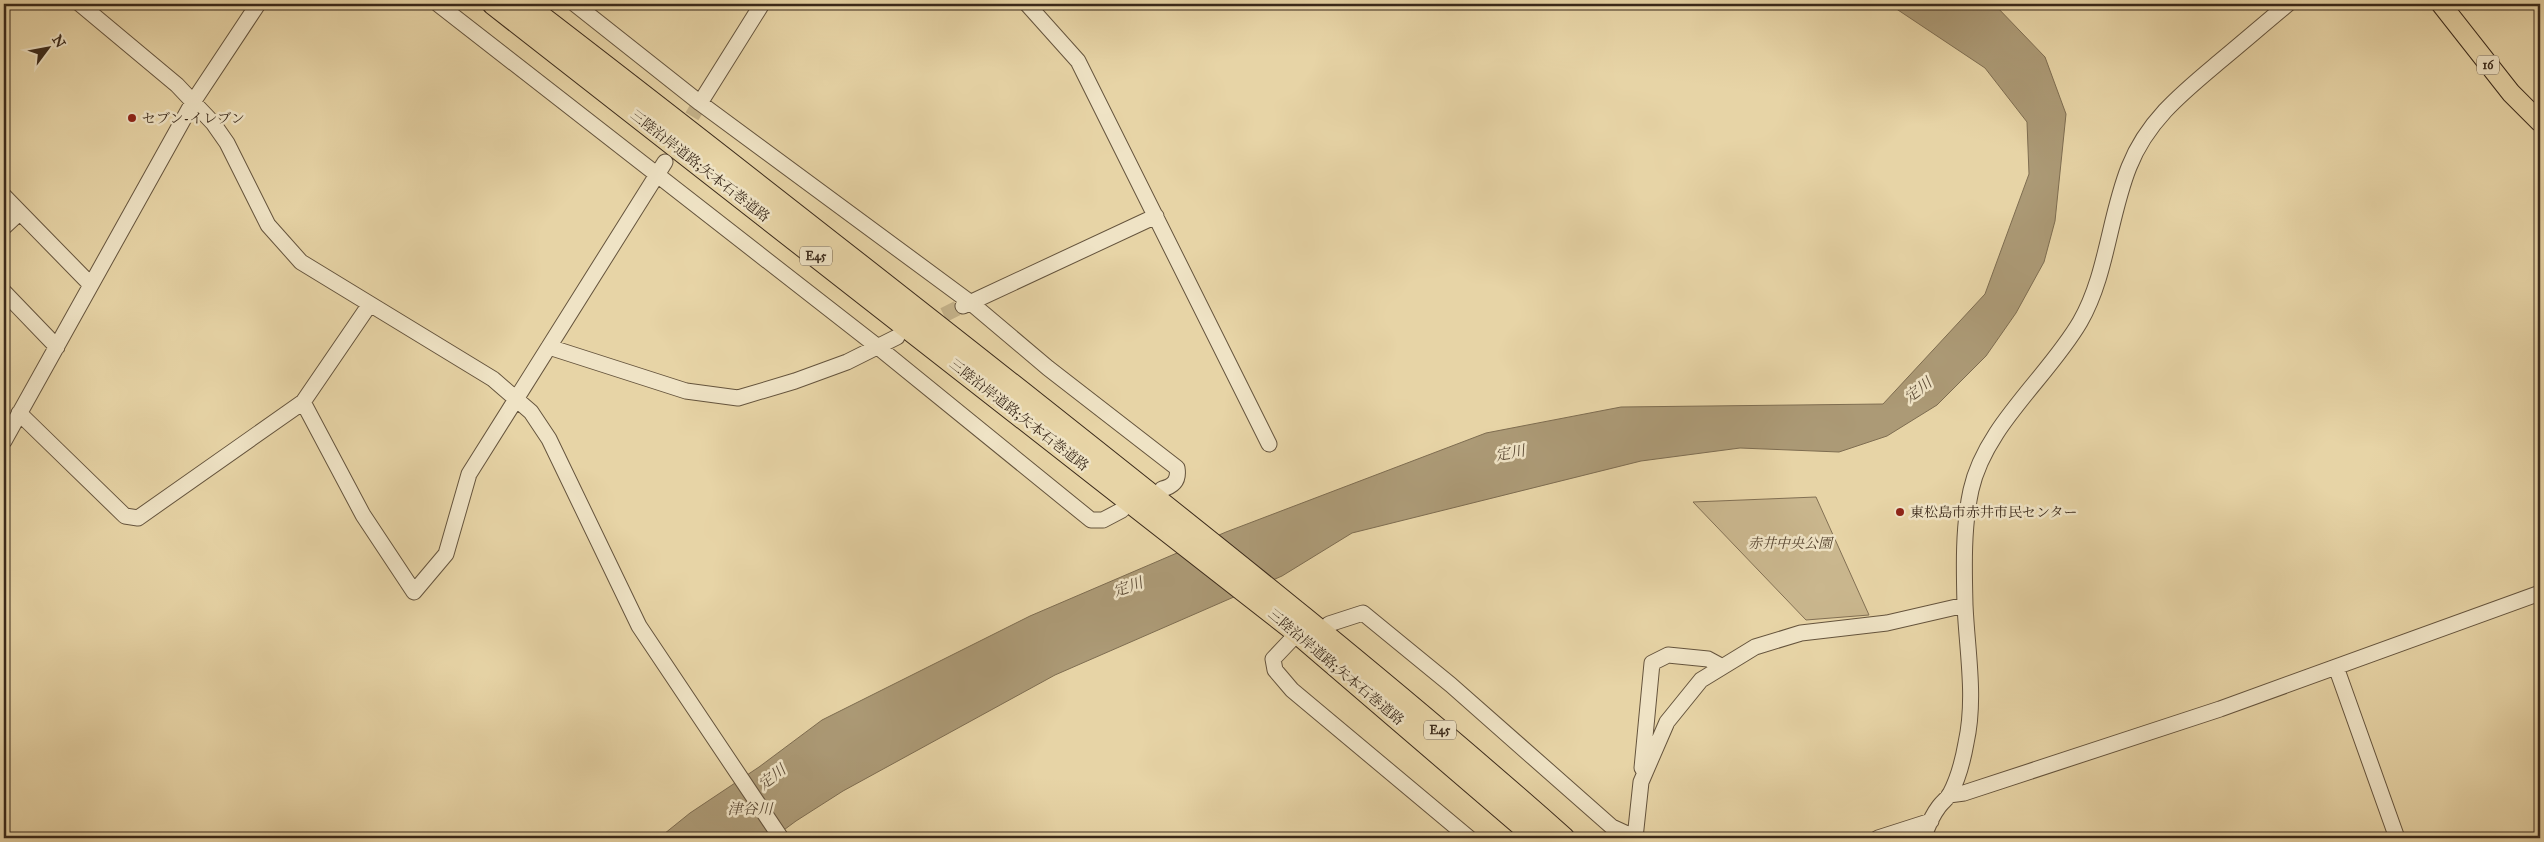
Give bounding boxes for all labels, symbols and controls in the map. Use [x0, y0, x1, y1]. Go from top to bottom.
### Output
north arrow [22, 22, 72, 72]
text: N [48, 32, 69, 51]
road number: 16 [2477, 56, 2499, 74]
street label: 三陸沿岸道路;矢本石巻道路 [627, 106, 773, 226]
place label: セブン-イレブン [142, 110, 245, 127]
marker: セブン-イレブン [126, 112, 138, 124]
road number: E45 [800, 247, 832, 266]
street label: 三陸沿岸道路;矢本石巻道路 [946, 355, 1092, 475]
water label: 定川 [1901, 372, 1937, 406]
water label: 定川 [1494, 441, 1528, 465]
place label: 東松島市赤井市民センター [1910, 504, 2077, 521]
marker: 東松島市赤井市民センター [1894, 506, 1906, 518]
park label: 赤井中央公園 [1748, 535, 1834, 552]
water label: 定川 [1111, 573, 1147, 601]
street label: 三陸沿岸道路;矢本石巻道路 [1265, 605, 1407, 729]
road number: E45 [1424, 720, 1456, 740]
water label: 定川 [755, 759, 791, 793]
water label: 津谷川 [727, 800, 774, 818]

